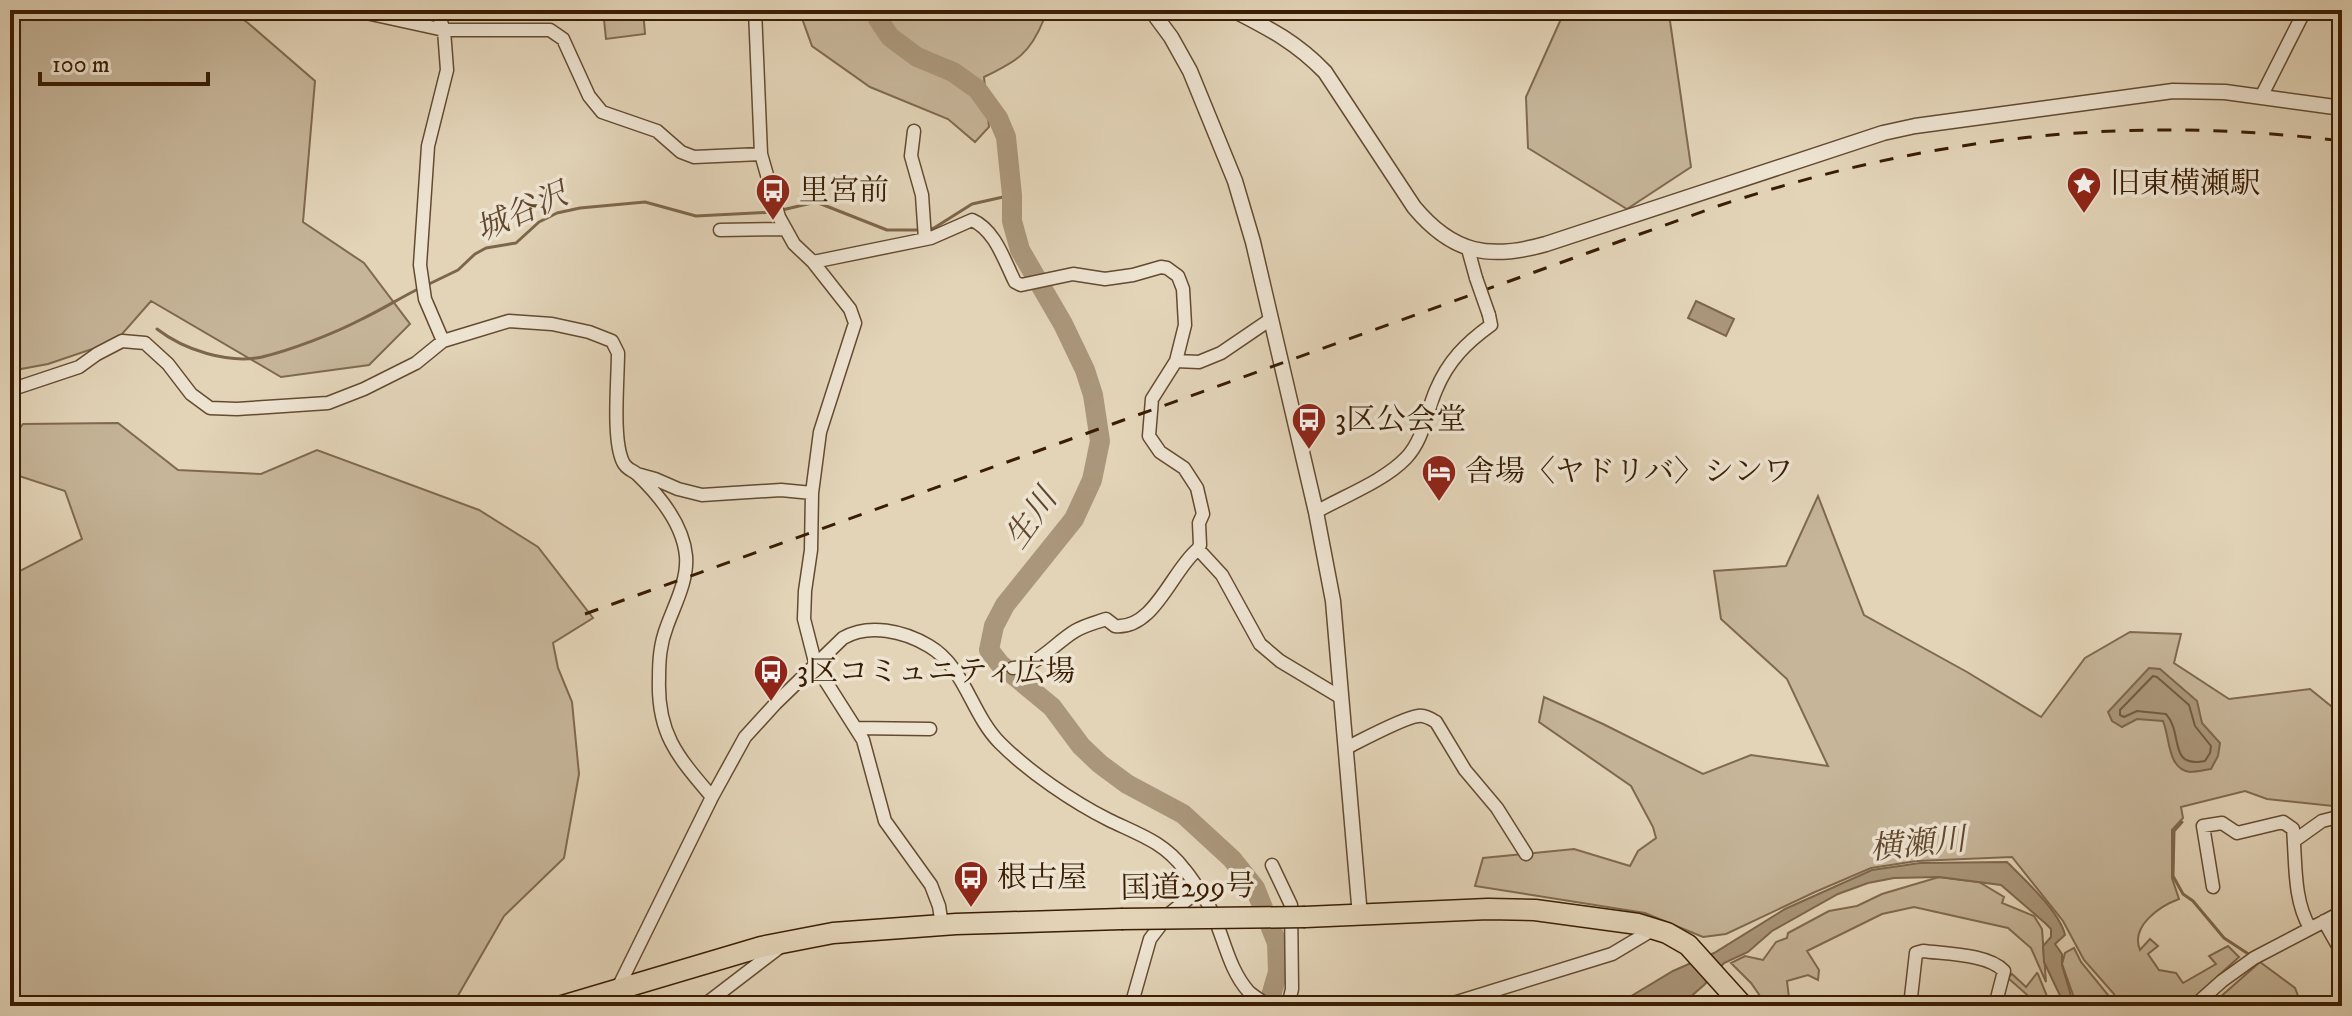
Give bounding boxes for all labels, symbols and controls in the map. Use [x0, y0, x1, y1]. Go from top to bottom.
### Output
scale bar [40, 36, 208, 86]
text: 100 m [52, 50, 110, 80]
place icon: 旧東横瀬駅 [2065, 165, 2103, 215]
place label: 旧東横瀬駅 [2110, 166, 2260, 203]
bus stop icon: 里宮前 [754, 172, 792, 222]
place label: 里宮前 [799, 173, 889, 210]
water label: 城谷沢 [470, 174, 578, 251]
bus stop icon: 3区公会堂 [1290, 401, 1328, 451]
place label: 3区公会堂 [1335, 402, 1466, 439]
hotel icon: 舎場〈ヤドリバ〉シンワ [1420, 453, 1458, 503]
place label: 舎場〈ヤドリバ〉シンワ [1465, 454, 1793, 491]
water label: 生川 [997, 479, 1068, 557]
bus stop icon: 3区コミュニティ広場 [752, 653, 790, 703]
place label: 3区コミュニティ広場 [797, 654, 1075, 691]
water label: 横瀬川 [1868, 820, 1971, 870]
bus stop icon: 根古屋 [952, 859, 990, 909]
place label: 根古屋 [997, 860, 1087, 897]
street label: 国道299号 [1120, 868, 1256, 908]

